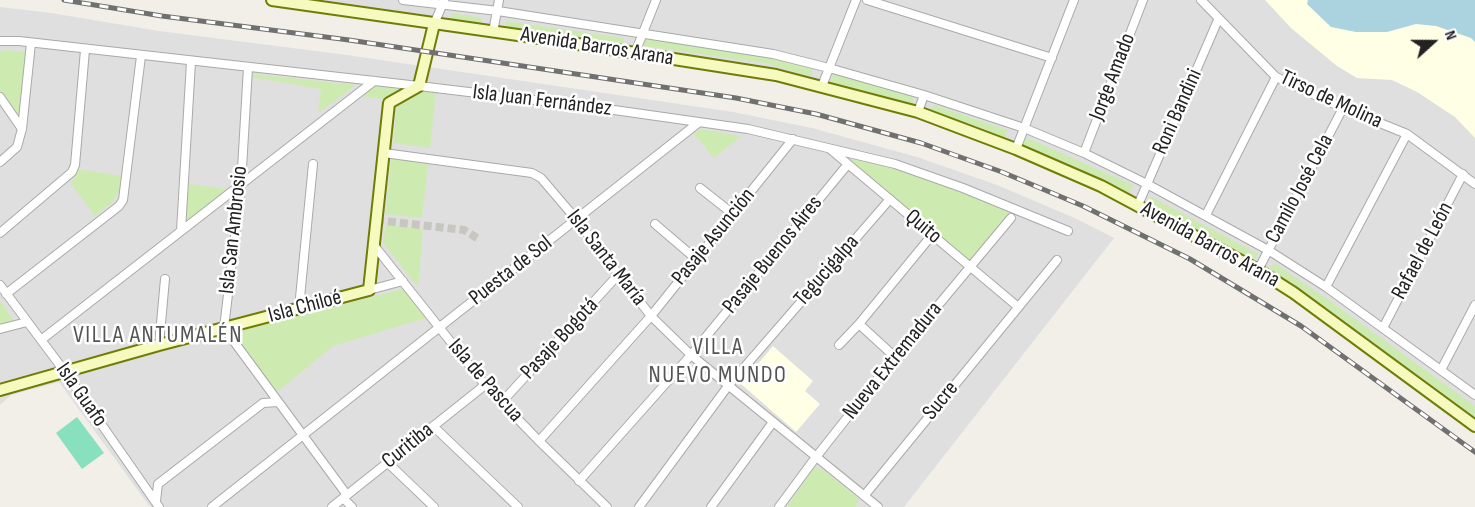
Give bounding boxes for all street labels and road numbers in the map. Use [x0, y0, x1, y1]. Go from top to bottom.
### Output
street label: Avenida Barros Arana [519, 22, 675, 72]
street label: Jorge Amado [1084, 30, 1142, 124]
street label: Roni Bandini [1148, 65, 1208, 159]
street label: Tirso de Molina [1276, 65, 1386, 135]
street label: Isla Juan Fernández [471, 79, 613, 123]
street label: Camilo José Cela [1260, 130, 1340, 248]
street label: Isla San Ambrosio [214, 165, 254, 295]
street label: Pasaje Asunción [667, 183, 761, 291]
street label: Pasaje Buenos Aires [717, 191, 829, 319]
street label: Avenida Barros Arana [1136, 196, 1284, 294]
street label: Rafael de León [1386, 198, 1460, 304]
street label: Quito [899, 204, 947, 250]
street label: Isla Santa María [560, 205, 652, 311]
street label: Puesta de Sol [464, 230, 558, 312]
street label: Tegucigalpa [789, 230, 865, 312]
street label: Isla Chiloé [266, 285, 344, 329]
street label: Pasaje Bogotá [516, 293, 604, 385]
street label: Nueva Extremadura [838, 297, 948, 425]
street label: Isla de Pascua [442, 334, 528, 428]
street label: Isla Guafo [50, 358, 112, 432]
street label: Sucre [918, 376, 964, 426]
street label: Curitiba [377, 417, 439, 475]

